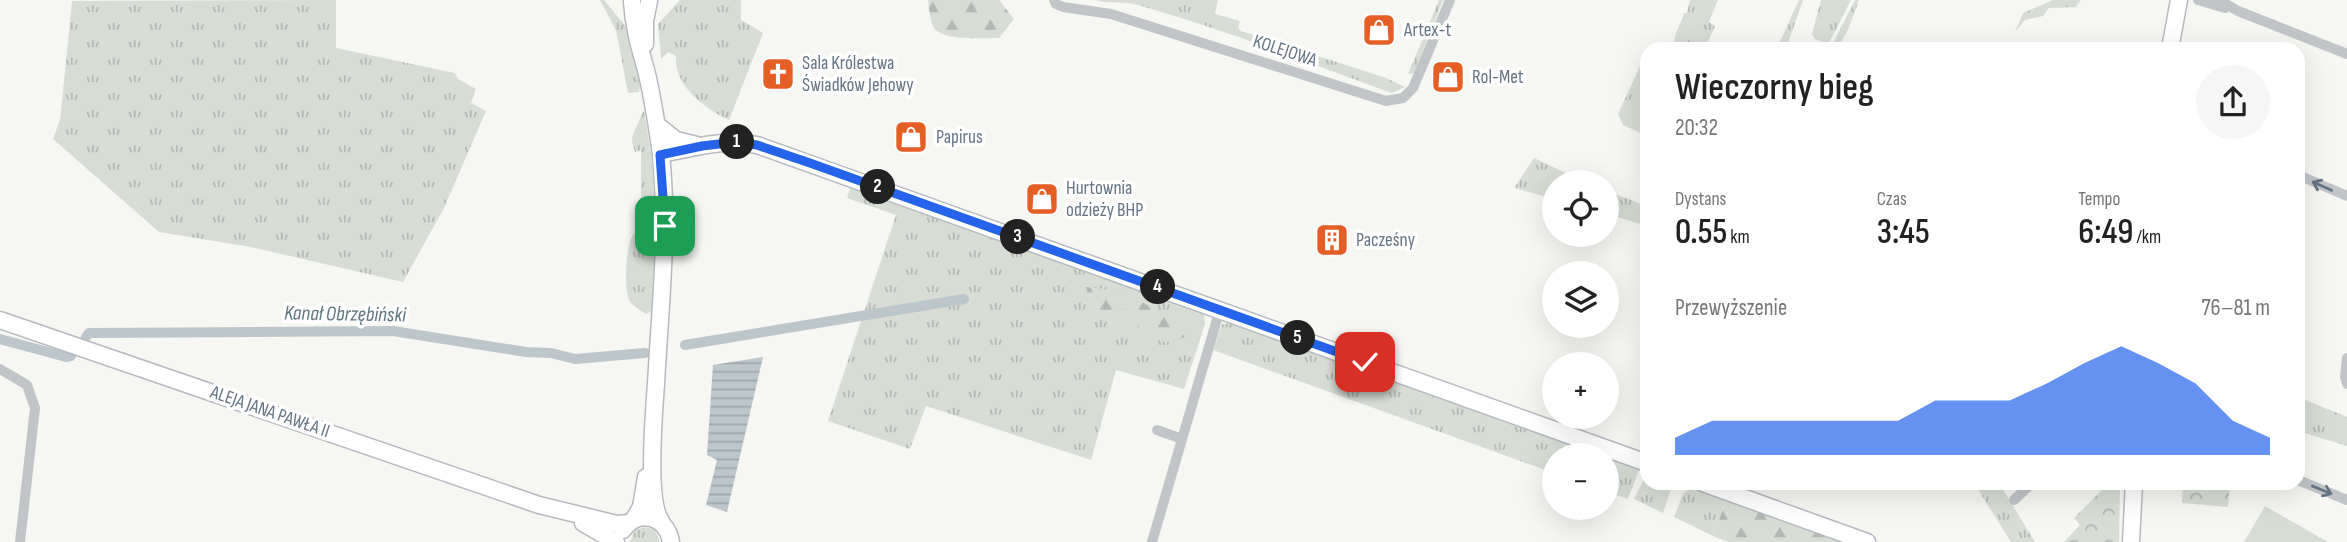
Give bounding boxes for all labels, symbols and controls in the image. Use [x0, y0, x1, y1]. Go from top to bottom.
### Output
shop icon: Artex-t [1360, 11, 1398, 49]
place label: Artex-t [1403, 19, 1451, 42]
street label: KOLEJOWA [1250, 30, 1321, 72]
place label: Sala Królestwa Świadków Jehowy [802, 52, 914, 97]
church icon: Sala Królestwa Świadków Jehowy [759, 55, 797, 93]
shop icon: Rol-Met [1429, 58, 1467, 96]
text: Wieczorny bieg [1675, 65, 1874, 110]
button: share [2196, 65, 2270, 139]
place label: Rol-Met [1472, 66, 1524, 89]
text: 20:32 [1675, 114, 1718, 142]
shop icon: Papirus [892, 118, 930, 156]
pin: 1 [720, 124, 754, 160]
place label: Papirus [936, 126, 983, 149]
text: 1 [733, 130, 740, 153]
pin: 2 [860, 170, 896, 204]
map controls [1542, 170, 1619, 520]
button: locate [1542, 170, 1619, 247]
text: 2 [873, 175, 882, 198]
place label: Hurtownia odzieży BHP [1066, 177, 1143, 222]
one-way arrow [2312, 178, 2334, 191]
shop icon: Hurtownia odzieży BHP [1023, 180, 1061, 218]
text: Dystans [1675, 188, 1726, 211]
text: Czas [1877, 188, 1907, 211]
text: Tempo [2078, 188, 2120, 211]
pin [635, 196, 695, 256]
icon: arrive [646, 207, 684, 245]
text: 0.55 [1675, 211, 1727, 254]
text: 3:45 [1877, 211, 1930, 254]
text: 6:49 [2078, 211, 2133, 254]
pin: 3 [1000, 219, 1036, 254]
building icon: Pacześny [1313, 221, 1351, 259]
text: 3 [1013, 225, 1022, 248]
text: km [1727, 226, 1750, 249]
text: /km [2133, 226, 2161, 249]
place label: Pacześny [1356, 229, 1416, 252]
button: layers [1542, 261, 1619, 338]
pin: 4 [1140, 270, 1176, 304]
text: 4 [1153, 275, 1162, 298]
text: Przewyższenie [1675, 294, 1787, 322]
text: 76–81 m [2201, 294, 2270, 322]
water label: Kanał Obrzębiński [284, 300, 407, 328]
pin: 5 [1280, 320, 1316, 356]
text: 5 [1293, 326, 1302, 349]
pin [1335, 332, 1395, 392]
icon: check [1346, 343, 1384, 381]
button: + [1542, 352, 1619, 429]
street label: ALEJA JANA PAWŁA II [206, 381, 333, 443]
button: − [1542, 443, 1619, 520]
one-way arrow [2311, 484, 2333, 497]

